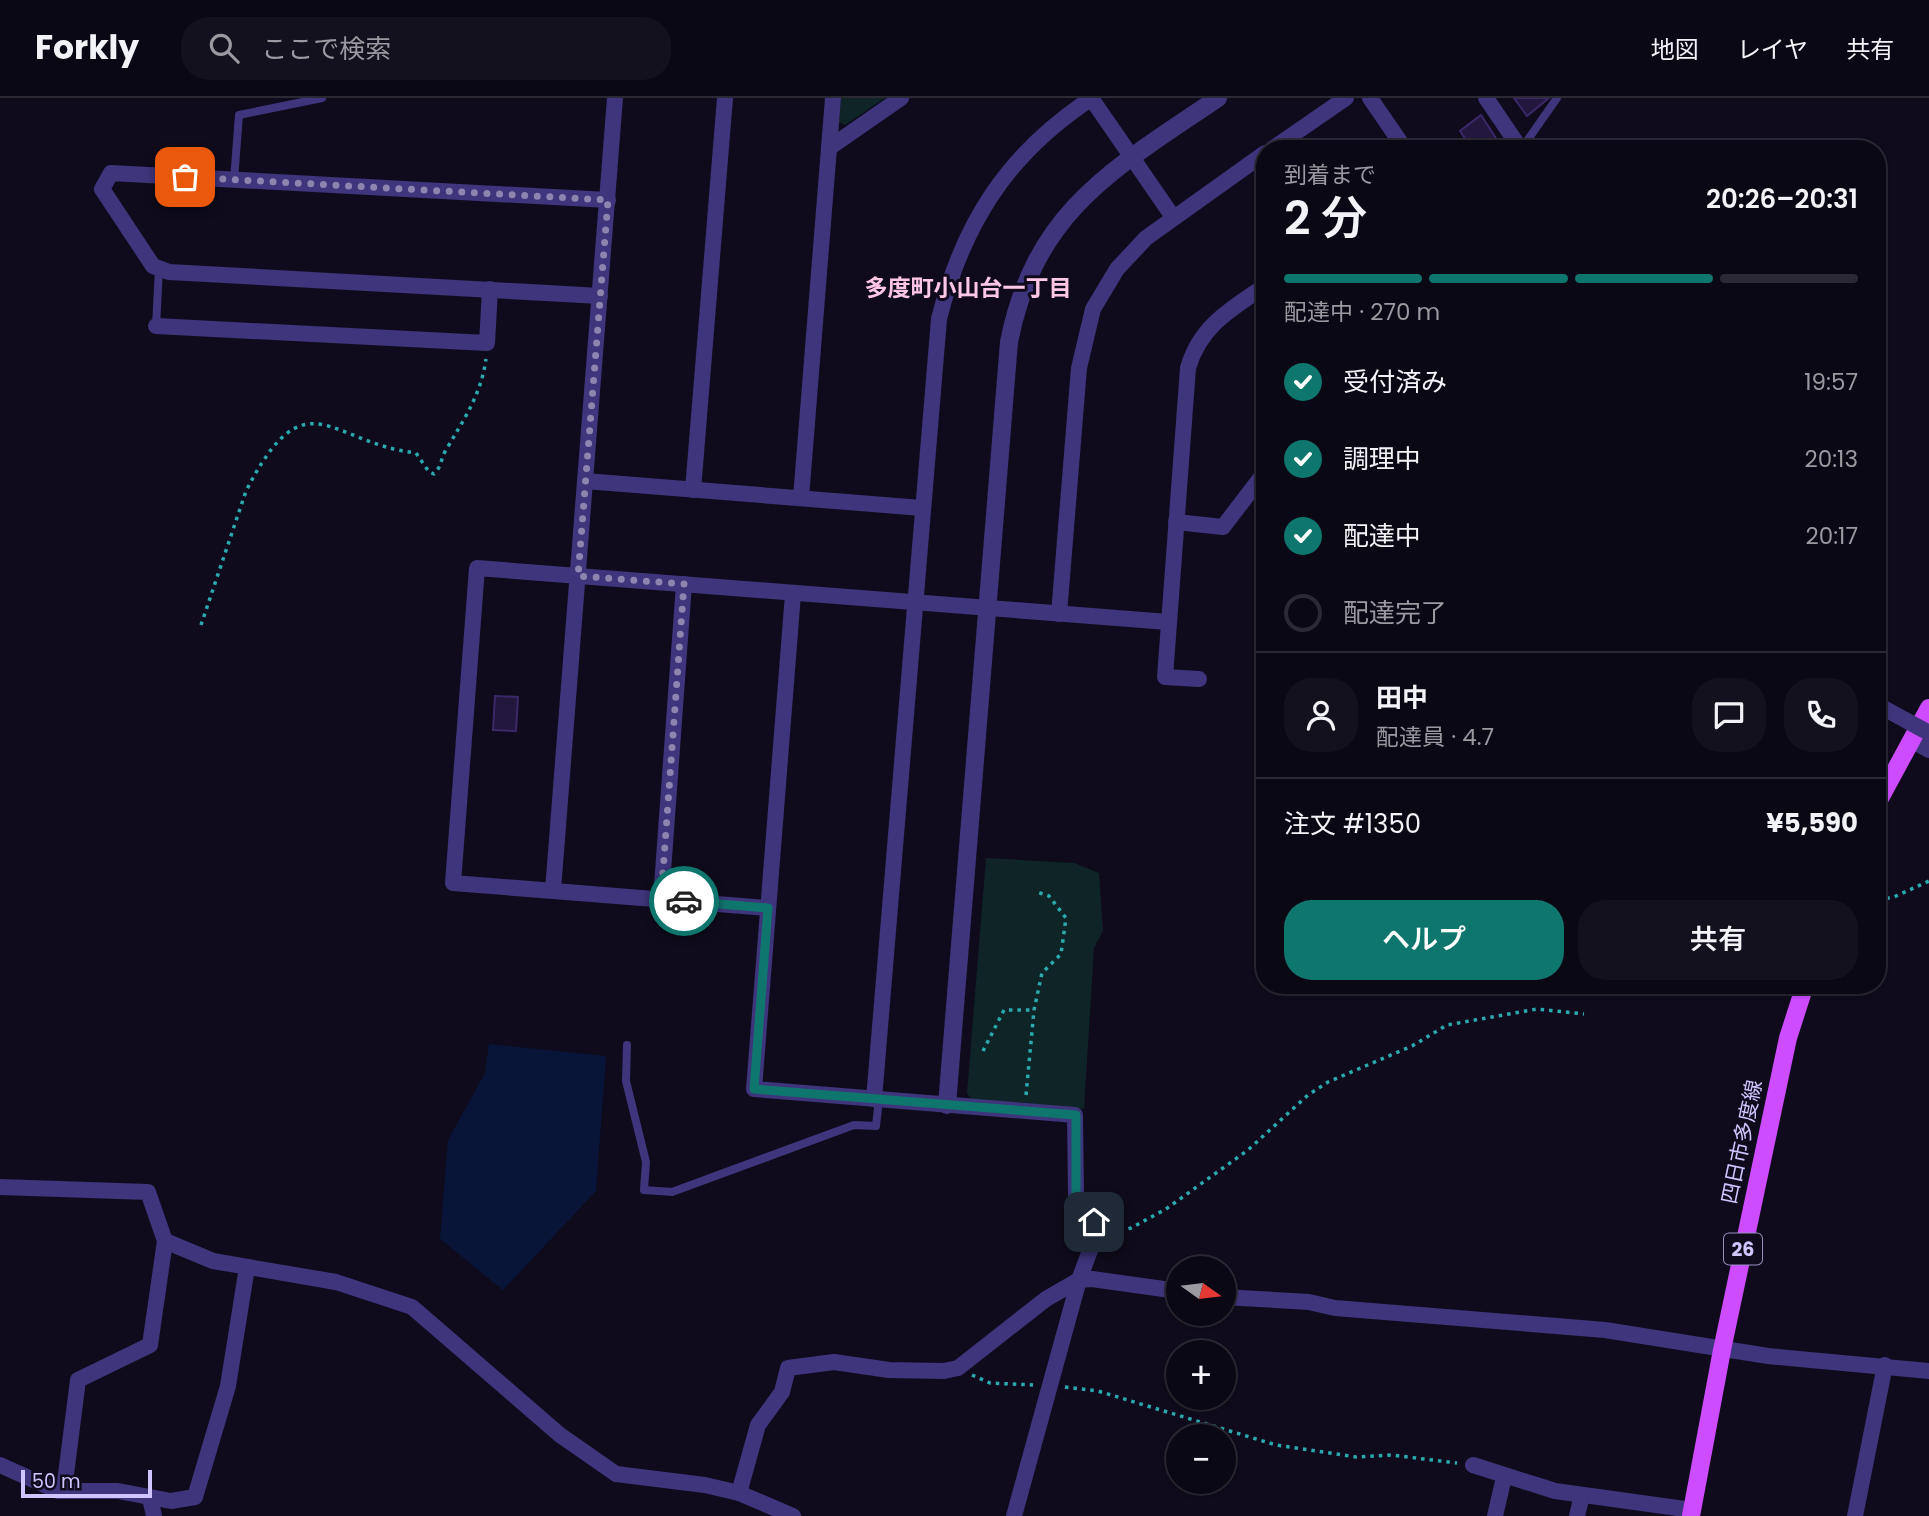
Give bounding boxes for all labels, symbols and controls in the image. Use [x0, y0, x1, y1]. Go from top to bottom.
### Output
search box [181, 17, 671, 80]
text: Forkly [35, 24, 139, 71]
icon: search [205, 29, 243, 67]
text: ここで検索 [261, 31, 391, 67]
text: 地図 [1651, 33, 1699, 66]
text: レイヤ [1737, 33, 1808, 66]
text: 共有 [1846, 33, 1894, 66]
pin [155, 147, 215, 207]
icon: bag [166, 158, 204, 196]
text: 到着まで [1284, 159, 1376, 191]
text: 20:26–20:31 [1706, 181, 1858, 217]
text: 2 分 [1284, 186, 1367, 250]
district label: 多度町小山台一丁目 [865, 272, 1072, 304]
text: 配達中 · 270 m [1284, 296, 1440, 328]
icon: check [1284, 363, 1322, 401]
text: 受付済み [1343, 364, 1447, 400]
text: 19:57 [1804, 366, 1858, 398]
icon: check [1284, 440, 1322, 478]
text: 調理中 [1343, 441, 1421, 477]
text: 20:13 [1805, 443, 1858, 475]
icon: check [1284, 517, 1322, 555]
text: 配達中 [1343, 518, 1421, 554]
text: 20:17 [1806, 520, 1858, 552]
text: 配達完了 [1343, 595, 1447, 631]
button: person [1284, 678, 1358, 752]
button: chat [1692, 678, 1766, 752]
button: phone [1784, 678, 1858, 752]
text: 田中 [1376, 680, 1428, 716]
text: 配達員 · 4.7 [1376, 721, 1494, 753]
text: ¥5,590 [1766, 805, 1858, 841]
text: 注文 #1350 [1284, 806, 1421, 842]
courier [649, 866, 719, 936]
icon: car [665, 882, 703, 920]
button: ヘルプ [1284, 900, 1564, 980]
button: 共有 [1578, 900, 1858, 980]
street label: 四日市多度線 [1714, 1077, 1769, 1207]
pin [1064, 1192, 1124, 1252]
icon: home [1075, 1203, 1113, 1241]
road number: 26 [1724, 1233, 1762, 1264]
north arrow [1166, 1256, 1236, 1326]
map controls [1166, 1256, 1236, 1494]
button: + [1166, 1340, 1236, 1410]
button: − [1166, 1424, 1236, 1494]
scale bar [21, 1467, 152, 1499]
text: 50 m [32, 1468, 81, 1495]

